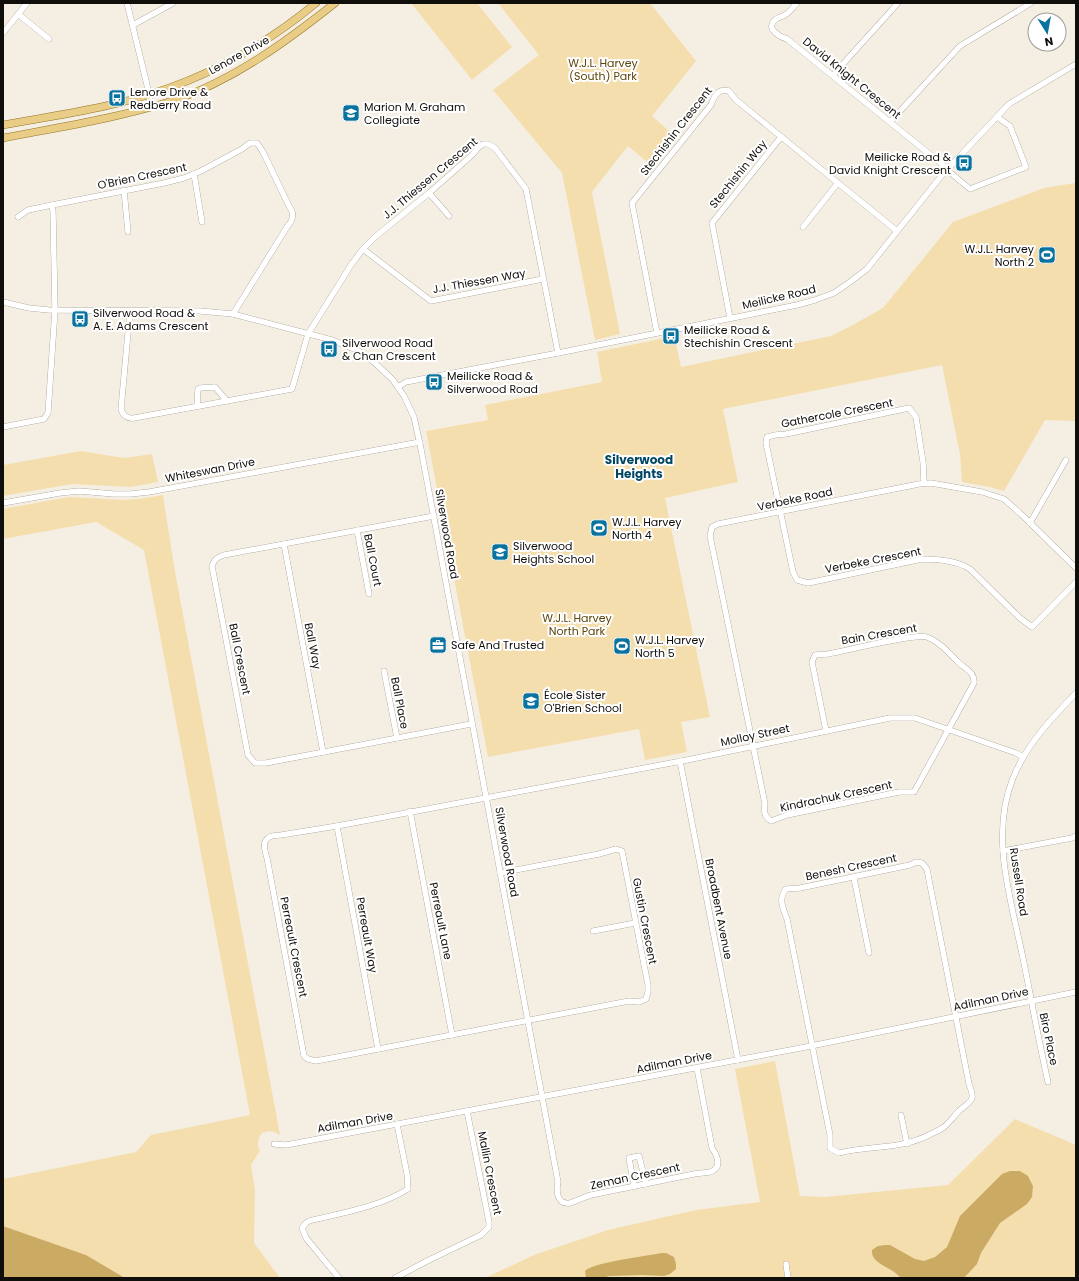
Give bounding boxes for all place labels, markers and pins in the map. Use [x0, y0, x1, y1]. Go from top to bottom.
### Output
place label: Lenore Drive & Redberry Road [130, 84, 211, 113]
bus stop icon: Lenore Drive & Redberry Road [107, 88, 127, 108]
place label: Marion M. Graham Collegiate [364, 99, 465, 128]
school or university icon: Marion M. Graham Collegiate [341, 103, 361, 123]
place label: Meilicke Road & David Knight Crescent [829, 149, 952, 178]
bus stop icon: Meilicke Road & David Knight Crescent [954, 153, 974, 173]
place label: W.J.L. Harvey North 2 [964, 241, 1035, 270]
sports icon: W.J.L. Harvey North 2 [1037, 245, 1057, 265]
place label: Silverwood Road & A. E. Adams Crescent [93, 305, 209, 334]
bus stop icon: Silverwood Road & A. E. Adams Crescent [70, 309, 90, 329]
place label: Meilicke Road & Stechishin Crescent [684, 322, 793, 351]
bus stop icon: Meilicke Road & Stechishin Crescent [661, 326, 681, 346]
place label: Silverwood Road & Chan Crescent [342, 335, 436, 364]
bus stop icon: Silverwood Road & Chan Crescent [319, 339, 339, 359]
place label: Meilicke Road & Silverwood Road [447, 368, 538, 397]
bus stop icon: Meilicke Road & Silverwood Road [424, 372, 444, 392]
place label: W.J.L. Harvey North 4 [612, 514, 682, 543]
sports icon: W.J.L. Harvey North 4 [589, 518, 609, 538]
place label: Silverwood Heights School [513, 538, 594, 567]
school or university icon: Silverwood Heights School [490, 542, 510, 562]
place label: W.J.L. Harvey North 5 [635, 632, 705, 661]
office icon: Safe And Trusted [428, 635, 448, 655]
sports icon: W.J.L. Harvey North 5 [612, 636, 632, 656]
place label: Safe And Trusted [451, 637, 544, 653]
place label: École Sister O'Brien School [544, 687, 622, 716]
school or university icon: École Sister O'Brien School [521, 691, 541, 711]

